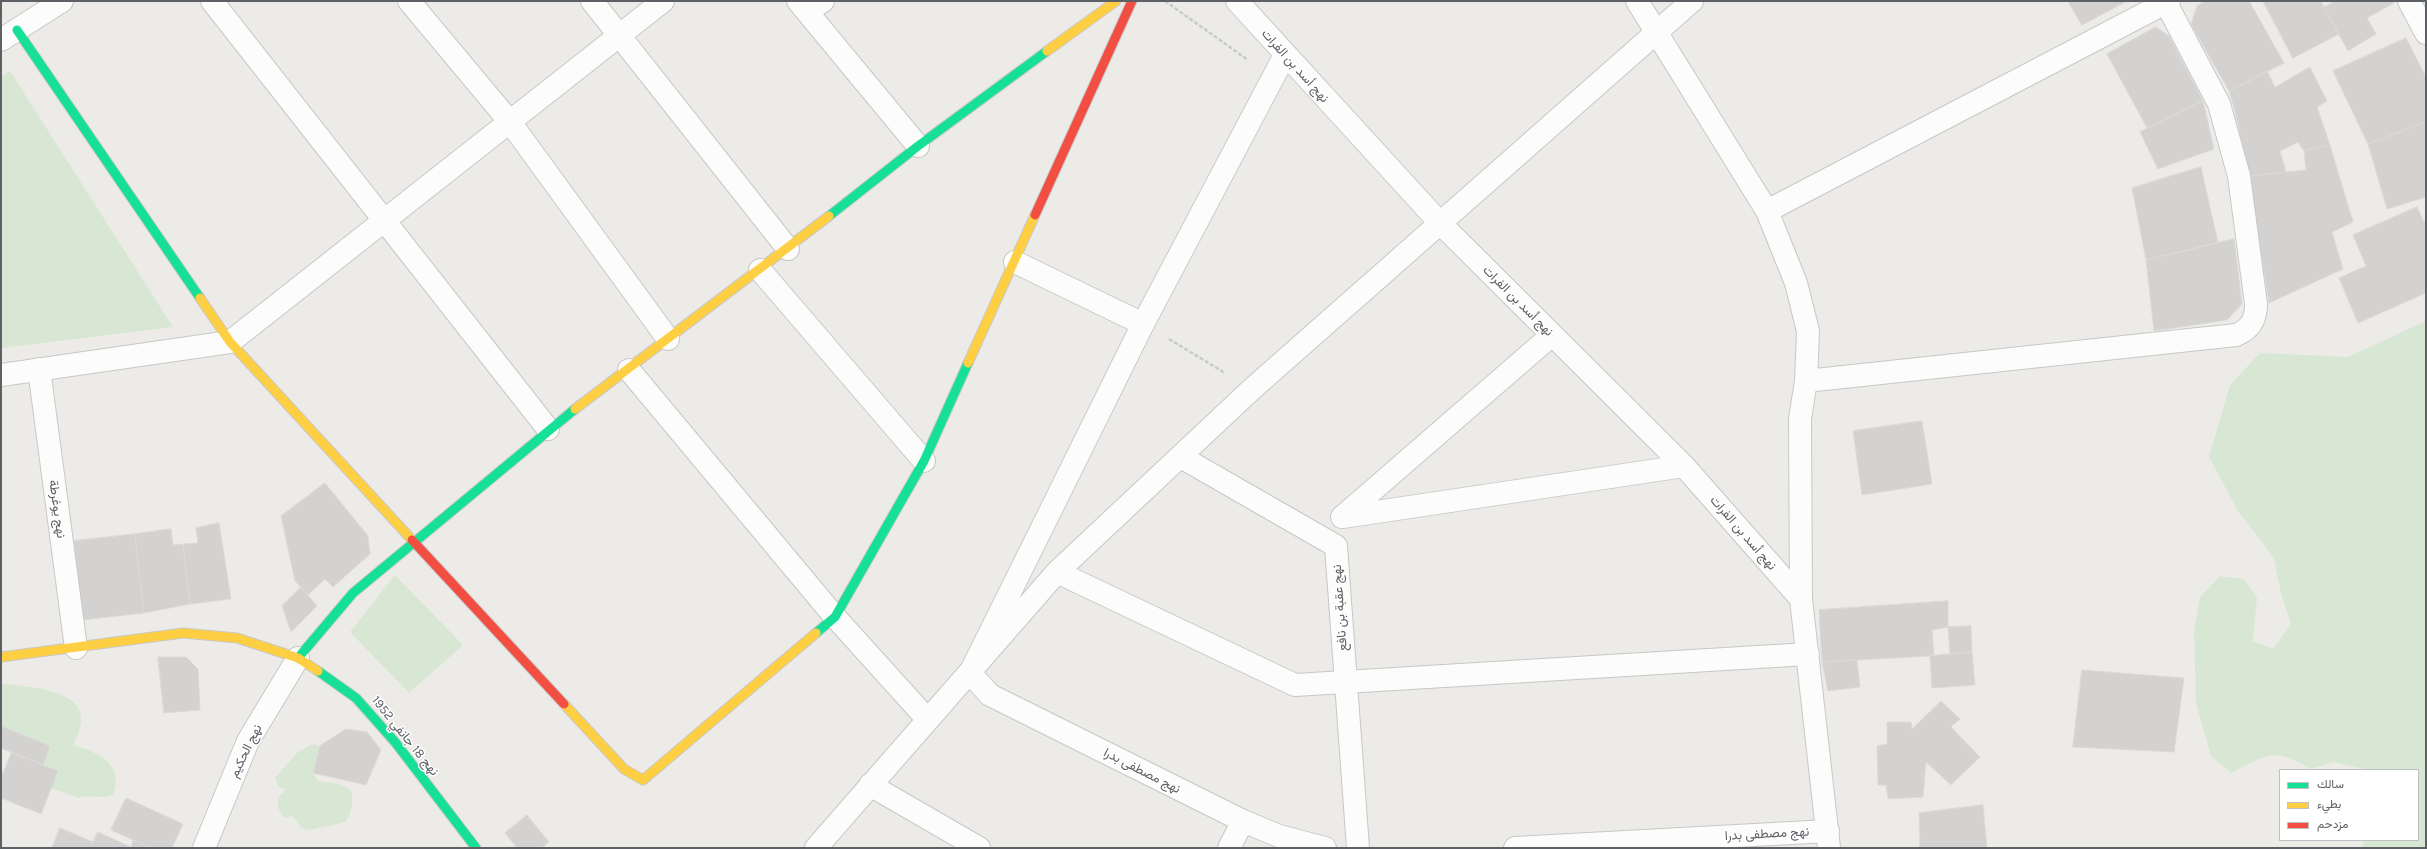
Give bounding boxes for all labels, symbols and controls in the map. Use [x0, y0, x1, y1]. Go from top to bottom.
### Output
street label: نهج أسد بن الفرات [1258, 26, 1332, 106]
street label: نهج أسد بن الفرات [1479, 262, 1557, 340]
street label: نهج يوغرطة [45, 479, 69, 539]
street label: نهج أسد بن الفرات [1706, 493, 1780, 573]
street label: نهج عقبة بن نافع [1329, 564, 1351, 652]
street label: نهج 18 جانفي 1952 [368, 693, 442, 779]
street label: نهج الحكيم [226, 722, 266, 780]
street label: نهج مصطفى بدرا [1101, 745, 1183, 797]
legend [2279, 769, 2419, 841]
text: سالك [2317, 777, 2344, 791]
text: بطيء [2317, 797, 2341, 811]
text: مزدحم [2317, 817, 2348, 831]
street label: نهج مصطفى بدرا [1724, 824, 1810, 844]

